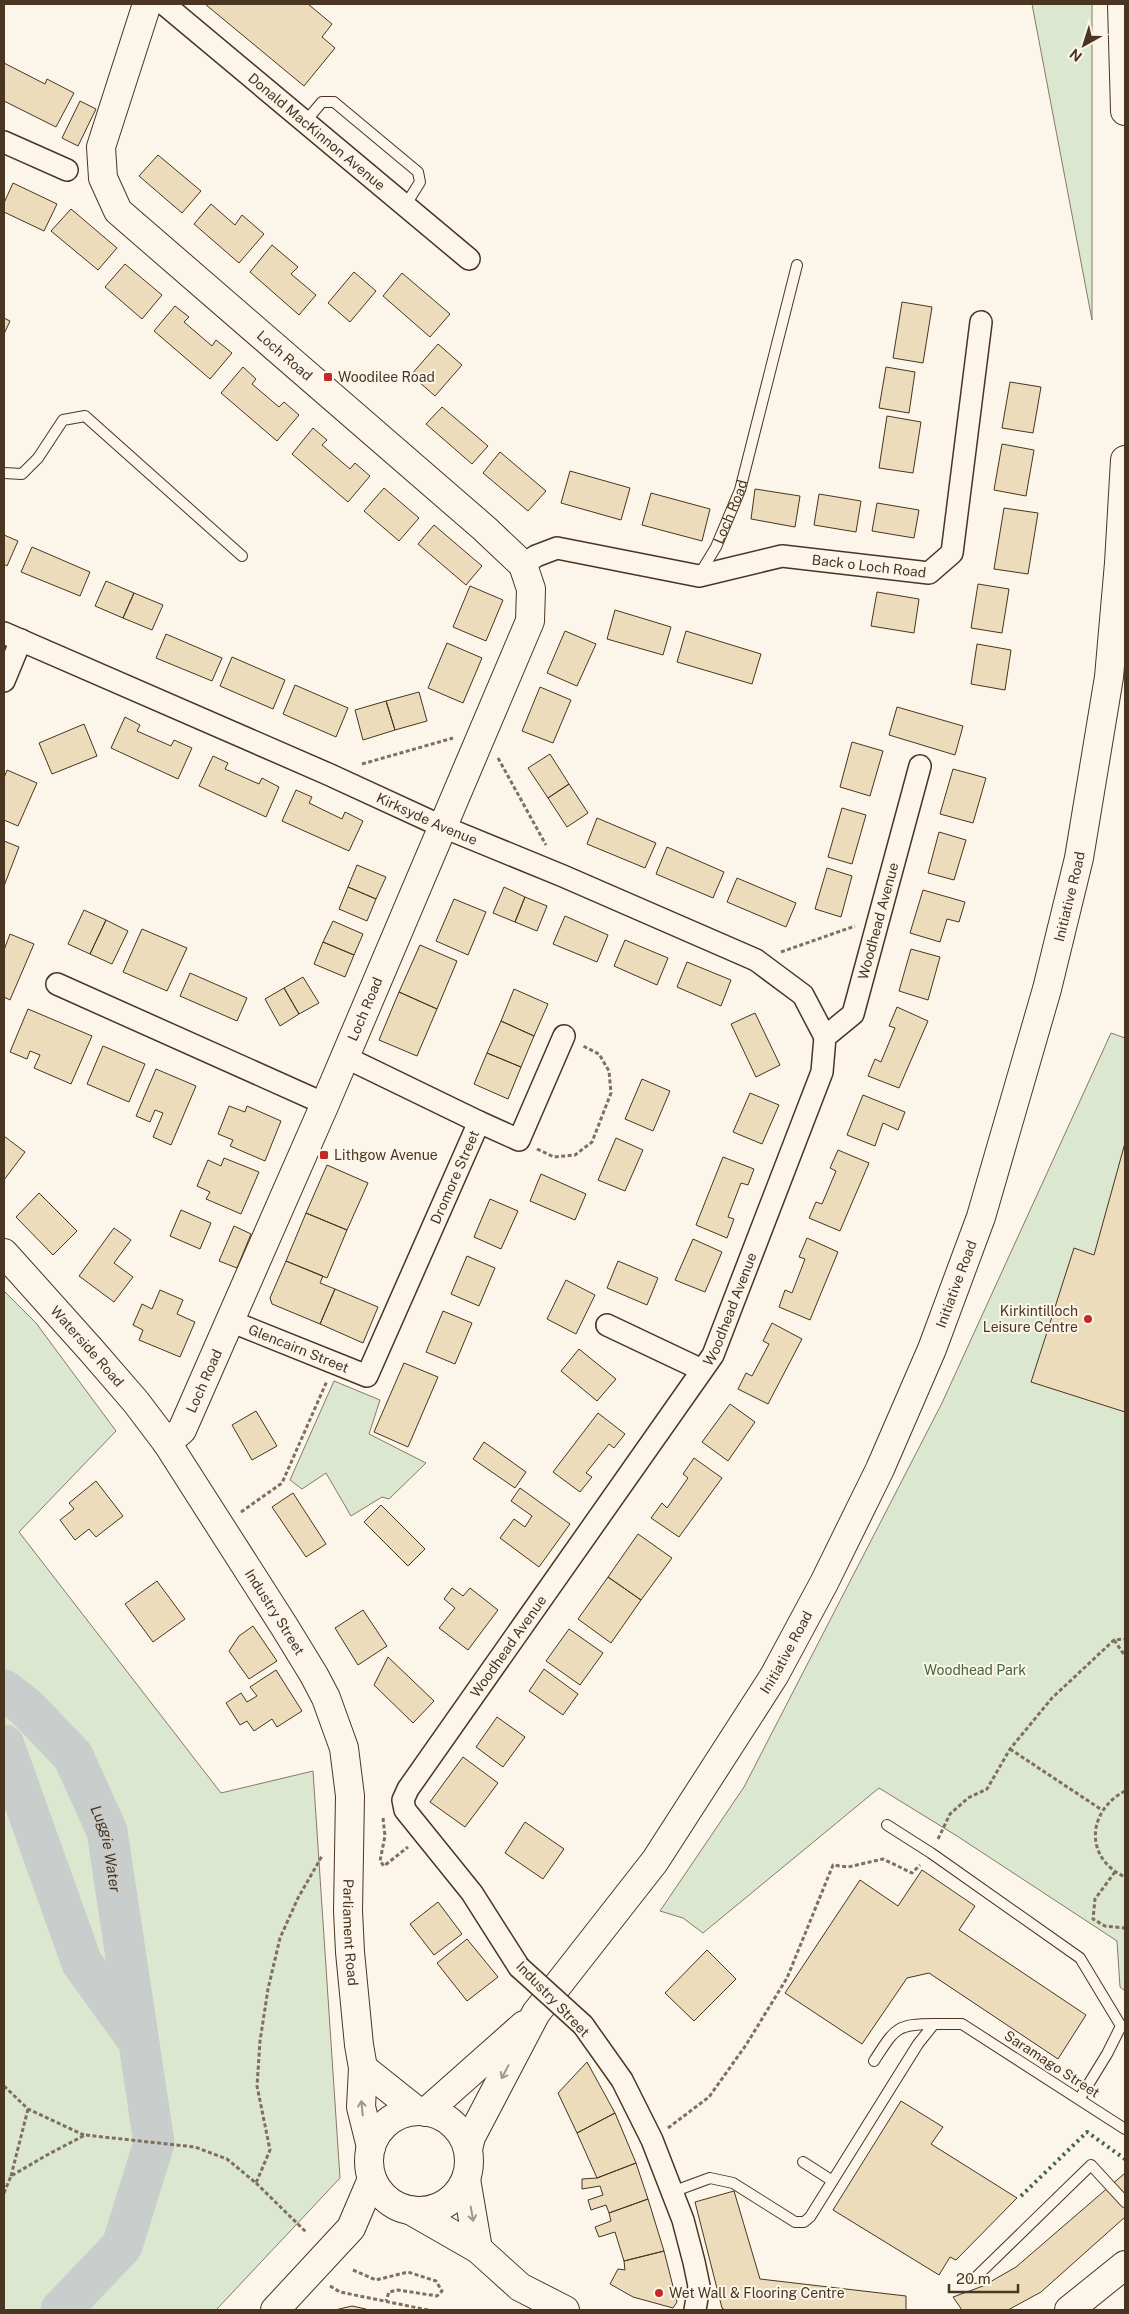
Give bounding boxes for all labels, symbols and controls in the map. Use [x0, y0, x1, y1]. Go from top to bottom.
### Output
north arrow [1059, 20, 1109, 70]
text: N [1067, 45, 1085, 65]
street label: Donald MacKinnon Avenue [245, 70, 388, 193]
street label: Loch Road [254, 327, 316, 384]
place label: Woodilee Road [338, 369, 435, 385]
marker: Woodilee Road [322, 371, 334, 383]
street label: Loch Road [710, 478, 750, 546]
street label: Back o Loch Road [811, 552, 927, 581]
street label: Kirksyde Avenue [374, 789, 480, 848]
street label: Initiative Road [1051, 850, 1088, 943]
street label: Woodhead Avenue [855, 861, 902, 981]
street label: Loch Road [344, 975, 386, 1043]
street label: Dromore Street [427, 1128, 482, 1226]
place label: Lithgow Avenue [334, 1147, 438, 1163]
marker: Lithgow Avenue [318, 1149, 330, 1161]
street label: Initiative Road [933, 1238, 980, 1330]
street label: Woodhead Avenue [700, 1250, 760, 1369]
street label: Waterside Road [47, 1303, 127, 1390]
place label: Kirkintilloch Leisure Centre [983, 1303, 1078, 1335]
marker: Kirkintilloch Leisure Centre [1082, 1313, 1094, 1325]
street label: Glencairn Street [246, 1321, 351, 1376]
street label: Loch Road [183, 1347, 225, 1415]
street label: Industry Street [242, 1566, 308, 1658]
street label: Woodhead Avenue [467, 1592, 550, 1700]
street label: Initiative Road [757, 1608, 815, 1697]
park label: Woodhead Park [924, 1662, 1026, 1678]
water label: Luggie Water [88, 1802, 125, 1894]
street label: Parliament Road [340, 1879, 361, 1987]
street label: Industry Street [513, 1958, 593, 2040]
street label: Saramago Street [1001, 2027, 1103, 2101]
one-way arrow [500, 2064, 509, 2079]
one-way arrow [357, 2100, 367, 2116]
one-way arrow [467, 2206, 477, 2222]
scale bar [949, 2262, 1018, 2294]
text: 20 m [956, 2270, 991, 2287]
place label: Wet Wall & Flooring Centre [669, 2285, 845, 2301]
marker: Wet Wall & Flooring Centre [653, 2287, 665, 2299]

